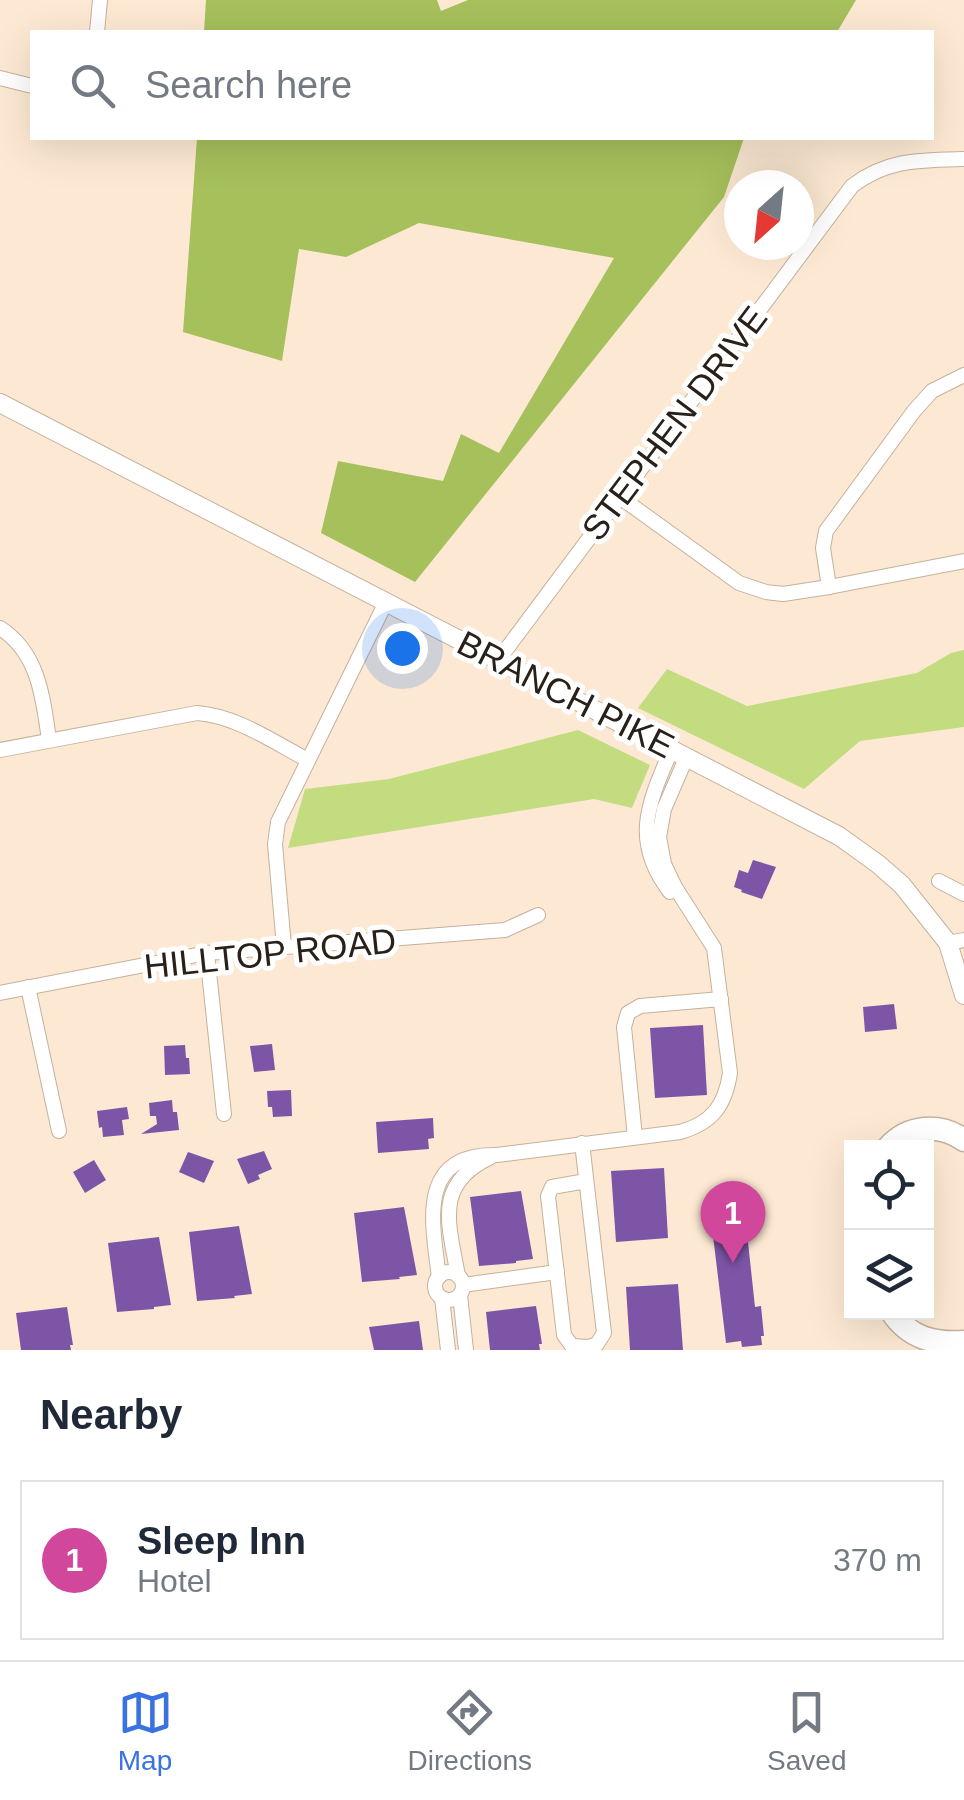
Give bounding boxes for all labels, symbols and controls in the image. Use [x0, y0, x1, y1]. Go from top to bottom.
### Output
search box [30, 30, 934, 140]
icon: search [65, 58, 120, 113]
text: Search here [145, 64, 352, 106]
north arrow [724, 170, 814, 260]
street label: STEPHEN DRIVE [574, 299, 774, 547]
your location [377, 623, 428, 674]
street label: BRANCH PIKE [451, 623, 681, 765]
street label: HILLTOP ROAD [142, 920, 398, 986]
map controls [844, 1140, 934, 1320]
button: locate [844, 1140, 934, 1230]
pin: 1 [700, 1180, 766, 1263]
button: layers [844, 1230, 934, 1320]
text: Nearby [40, 1391, 182, 1438]
text: Sleep Inn [137, 1520, 306, 1562]
text: 1 [66, 1542, 83, 1578]
text: 370 m [833, 1542, 922, 1578]
text: Hotel [137, 1563, 212, 1599]
tab: Map [118, 1685, 173, 1777]
tab: Directions [408, 1685, 532, 1777]
tab: Saved [767, 1685, 846, 1777]

